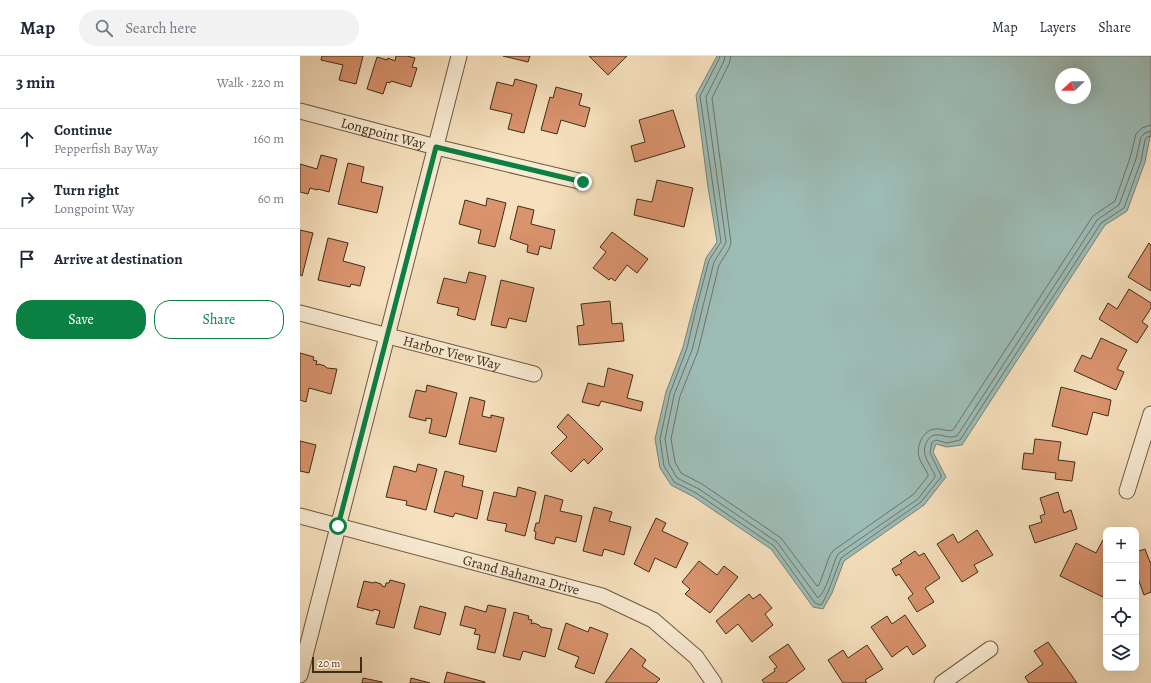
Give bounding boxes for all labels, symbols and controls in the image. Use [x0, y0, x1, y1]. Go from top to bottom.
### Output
search box [79, 10, 359, 46]
text: Map [20, 15, 55, 41]
icon: search [93, 17, 115, 39]
text: Search here [125, 18, 197, 38]
text: Map [992, 18, 1018, 37]
text: Layers [1040, 18, 1076, 37]
text: Share [1098, 18, 1131, 37]
north arrow [1055, 68, 1091, 104]
text: 3 min [16, 71, 55, 94]
text: Walk · 220 m [217, 74, 284, 91]
street label: Longpoint Way [339, 113, 428, 154]
text: Continue [54, 120, 112, 140]
icon: ahead [16, 128, 38, 150]
text: 160 m [253, 130, 284, 147]
text: Pepperfish Bay Way [54, 140, 158, 157]
route end [574, 173, 592, 191]
text: Turn right [54, 180, 119, 200]
icon: right [16, 188, 38, 210]
text: 60 m [258, 190, 284, 207]
text: Longpoint Way [54, 200, 134, 217]
icon: arrive [16, 248, 38, 270]
text: Arrive at destination [54, 249, 183, 269]
button: Save [16, 300, 146, 339]
button: Share [154, 300, 284, 339]
street label: Harbor View Way [401, 331, 503, 375]
route start [329, 517, 347, 535]
map controls [1103, 527, 1139, 671]
button: + [1103, 527, 1139, 563]
street label: Grand Bahama Drive [461, 551, 582, 600]
button: − [1103, 563, 1139, 599]
button: locate [1103, 599, 1139, 635]
button: layers [1103, 635, 1139, 671]
scale bar [312, 655, 362, 674]
text: 20 m [318, 656, 340, 671]

